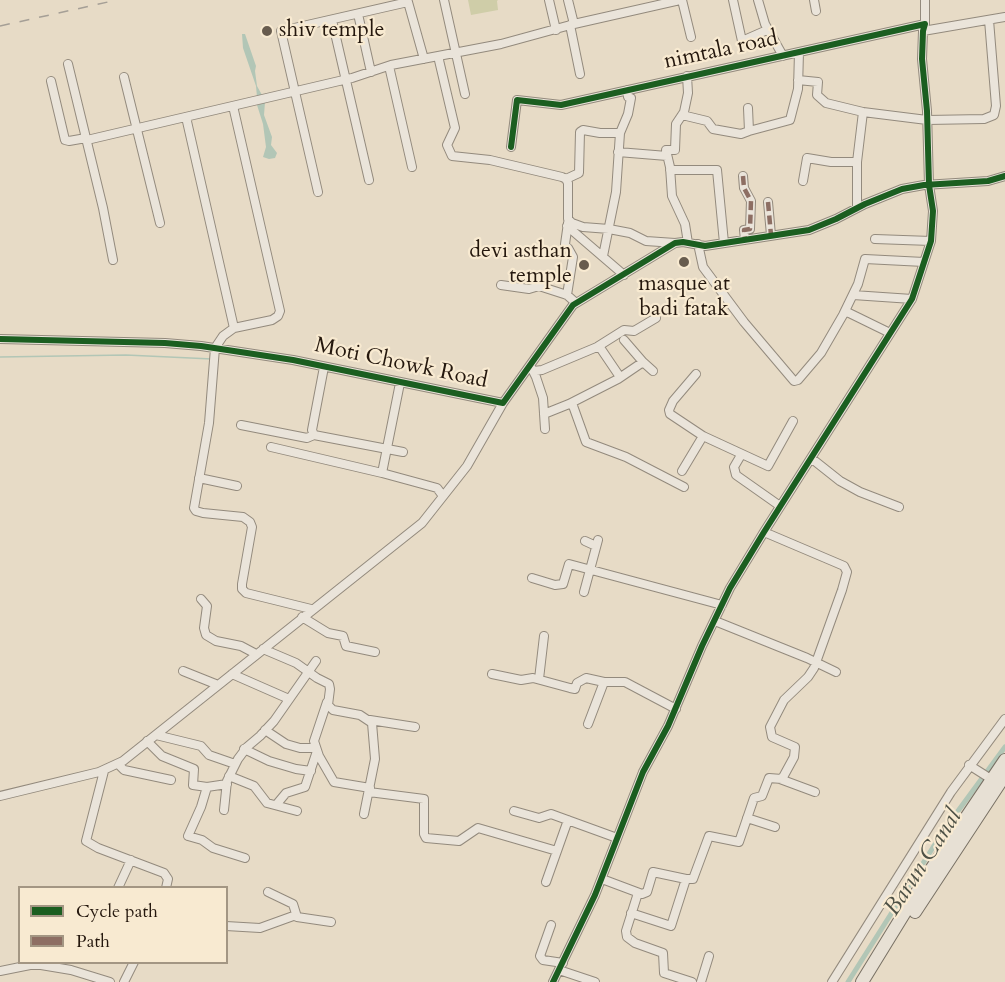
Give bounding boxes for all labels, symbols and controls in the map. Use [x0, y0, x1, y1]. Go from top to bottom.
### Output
place label: shiv temple [279, 18, 384, 44]
marker: shiv temple [260, 24, 274, 38]
street label: nimtala road [662, 26, 780, 76]
place label: devi asthan temple [469, 239, 572, 290]
marker: masque at badi fatak [677, 255, 691, 269]
marker: devi asthan temple [577, 258, 591, 272]
place label: masque at badi fatak [638, 272, 730, 324]
street label: Moti Chowk Road [312, 333, 490, 395]
water label: Barun Canal [879, 804, 969, 922]
legend [18, 886, 228, 964]
text: Cycle path [76, 899, 158, 924]
text: Path [76, 929, 110, 954]

